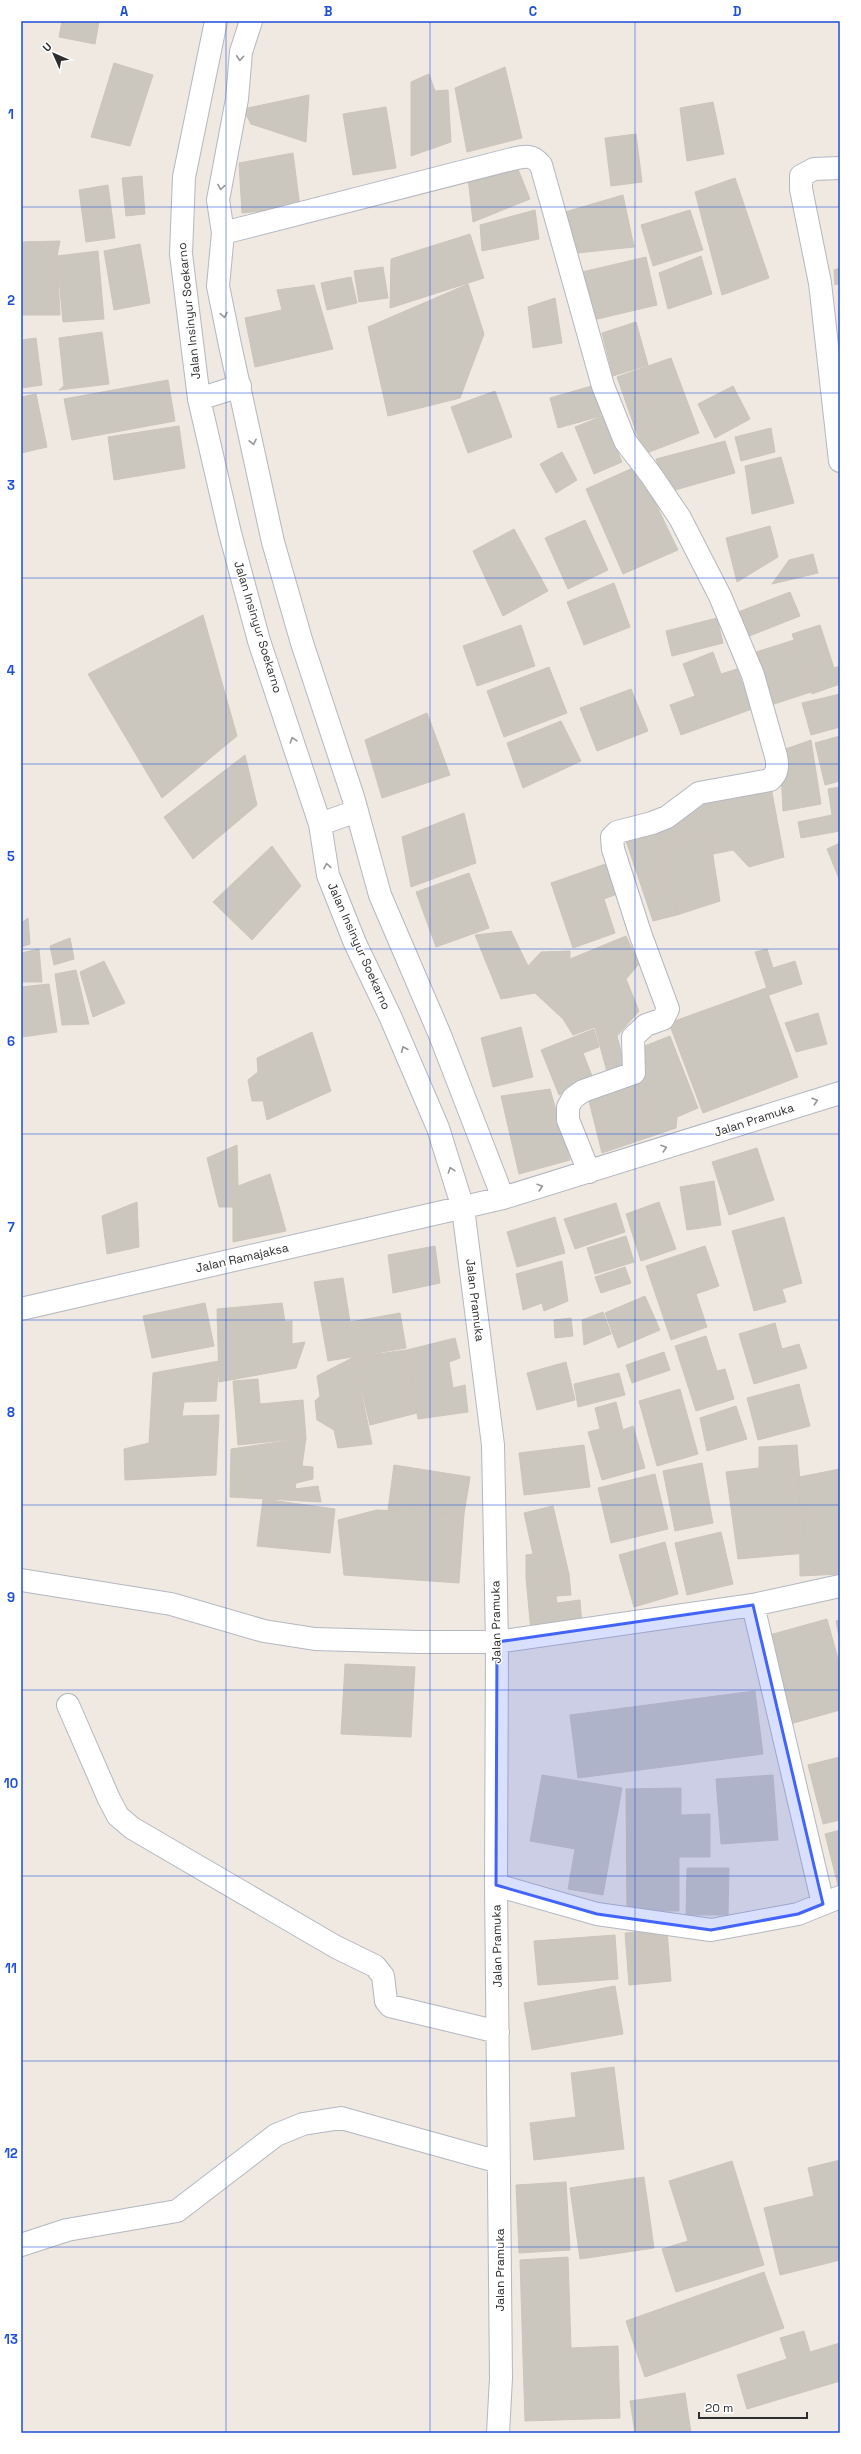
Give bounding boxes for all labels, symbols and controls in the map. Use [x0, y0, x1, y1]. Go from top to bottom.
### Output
text: A [120, 3, 129, 20]
text: B [324, 3, 333, 20]
text: C [529, 3, 537, 20]
text: D [733, 3, 742, 20]
north arrow [34, 34, 74, 74]
text: U [39, 39, 54, 54]
one-way arrow [236, 55, 245, 61]
text: 1 [8, 106, 14, 123]
one-way arrow [217, 184, 226, 190]
street label: Jalan Insinyur Soekarno [174, 242, 204, 380]
text: 2 [7, 292, 15, 309]
one-way arrow [219, 312, 228, 319]
one-way arrow [248, 439, 256, 445]
text: 3 [7, 477, 15, 494]
street label: Jalan Insinyur Soekarno [230, 559, 286, 695]
text: 4 [7, 662, 15, 679]
one-way arrow [289, 737, 298, 744]
text: 5 [7, 848, 15, 865]
one-way arrow [323, 862, 331, 869]
street label: Jalan Insinyur Soekarno [324, 880, 394, 1012]
text: 6 [7, 1033, 15, 1050]
one-way arrow [401, 1046, 409, 1053]
one-way arrow [811, 1097, 818, 1106]
street label: Jalan Pramuka [712, 1100, 796, 1140]
one-way arrow [661, 1145, 668, 1153]
one-way arrow [447, 1167, 456, 1174]
one-way arrow [536, 1183, 543, 1192]
text: 7 [7, 1219, 15, 1236]
street label: Jalan Ramajaksa [194, 1239, 290, 1276]
street label: Jalan Pramuka [462, 1258, 488, 1342]
text: 8 [7, 1404, 15, 1421]
street label: Jalan Pramuka [487, 1580, 505, 1664]
text: 9 [7, 1589, 15, 1606]
text: 10 [4, 1775, 18, 1792]
street label: Jalan Pramuka [488, 1904, 506, 1988]
text: 11 [5, 1960, 17, 1977]
text: 12 [4, 2145, 18, 2162]
street label: Jalan Pramuka [492, 2228, 508, 2312]
text: 13 [4, 2331, 18, 2348]
scale bar [699, 2394, 807, 2420]
text: 20 m [705, 2400, 733, 2416]

